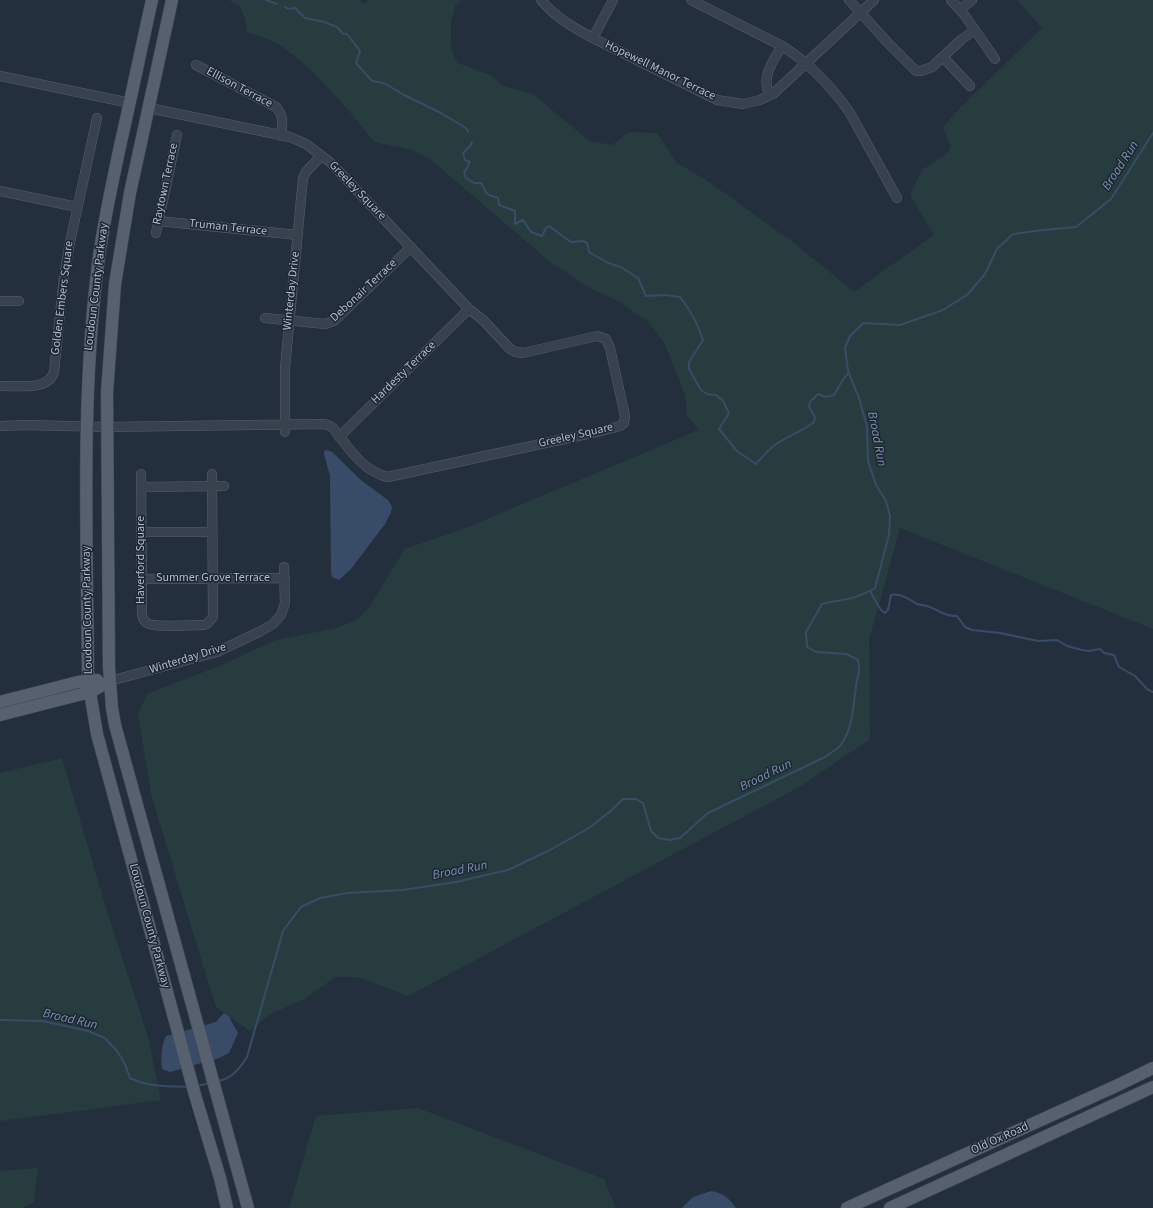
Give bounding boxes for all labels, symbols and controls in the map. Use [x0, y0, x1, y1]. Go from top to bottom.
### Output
street label: Hopewell Manor Terrace [602, 38, 718, 104]
street label: Ellison Terrace [204, 65, 274, 111]
water label: Broad Run [1099, 138, 1143, 194]
street label: Raytown Terrace [150, 142, 182, 226]
street label: Greeley Square [325, 159, 389, 223]
street label: Truman Terrace [188, 217, 268, 239]
street label: Loudoun County Parkway [82, 222, 112, 352]
street label: Golden Embers Square [49, 240, 77, 356]
street label: Winterday Drive [281, 251, 303, 331]
street label: Debonair Terrace [328, 257, 400, 325]
street label: Hardesty Terrace [369, 339, 439, 407]
water label: Broad Run [863, 410, 889, 468]
street label: Greeley Square [537, 420, 615, 452]
street label: Haverford Square [134, 516, 148, 604]
street label: Loudoun County Parkway [80, 546, 96, 674]
street label: Summer Grove Terrace [156, 571, 270, 585]
street label: Winterday Drive [148, 640, 228, 678]
water label: Broad Run [738, 757, 794, 795]
water label: Broad Run [431, 858, 489, 884]
street label: Loudoun County Parkway [125, 862, 173, 990]
water label: Broad Run [41, 1006, 99, 1034]
street label: Old Ox Road [969, 1120, 1031, 1158]

